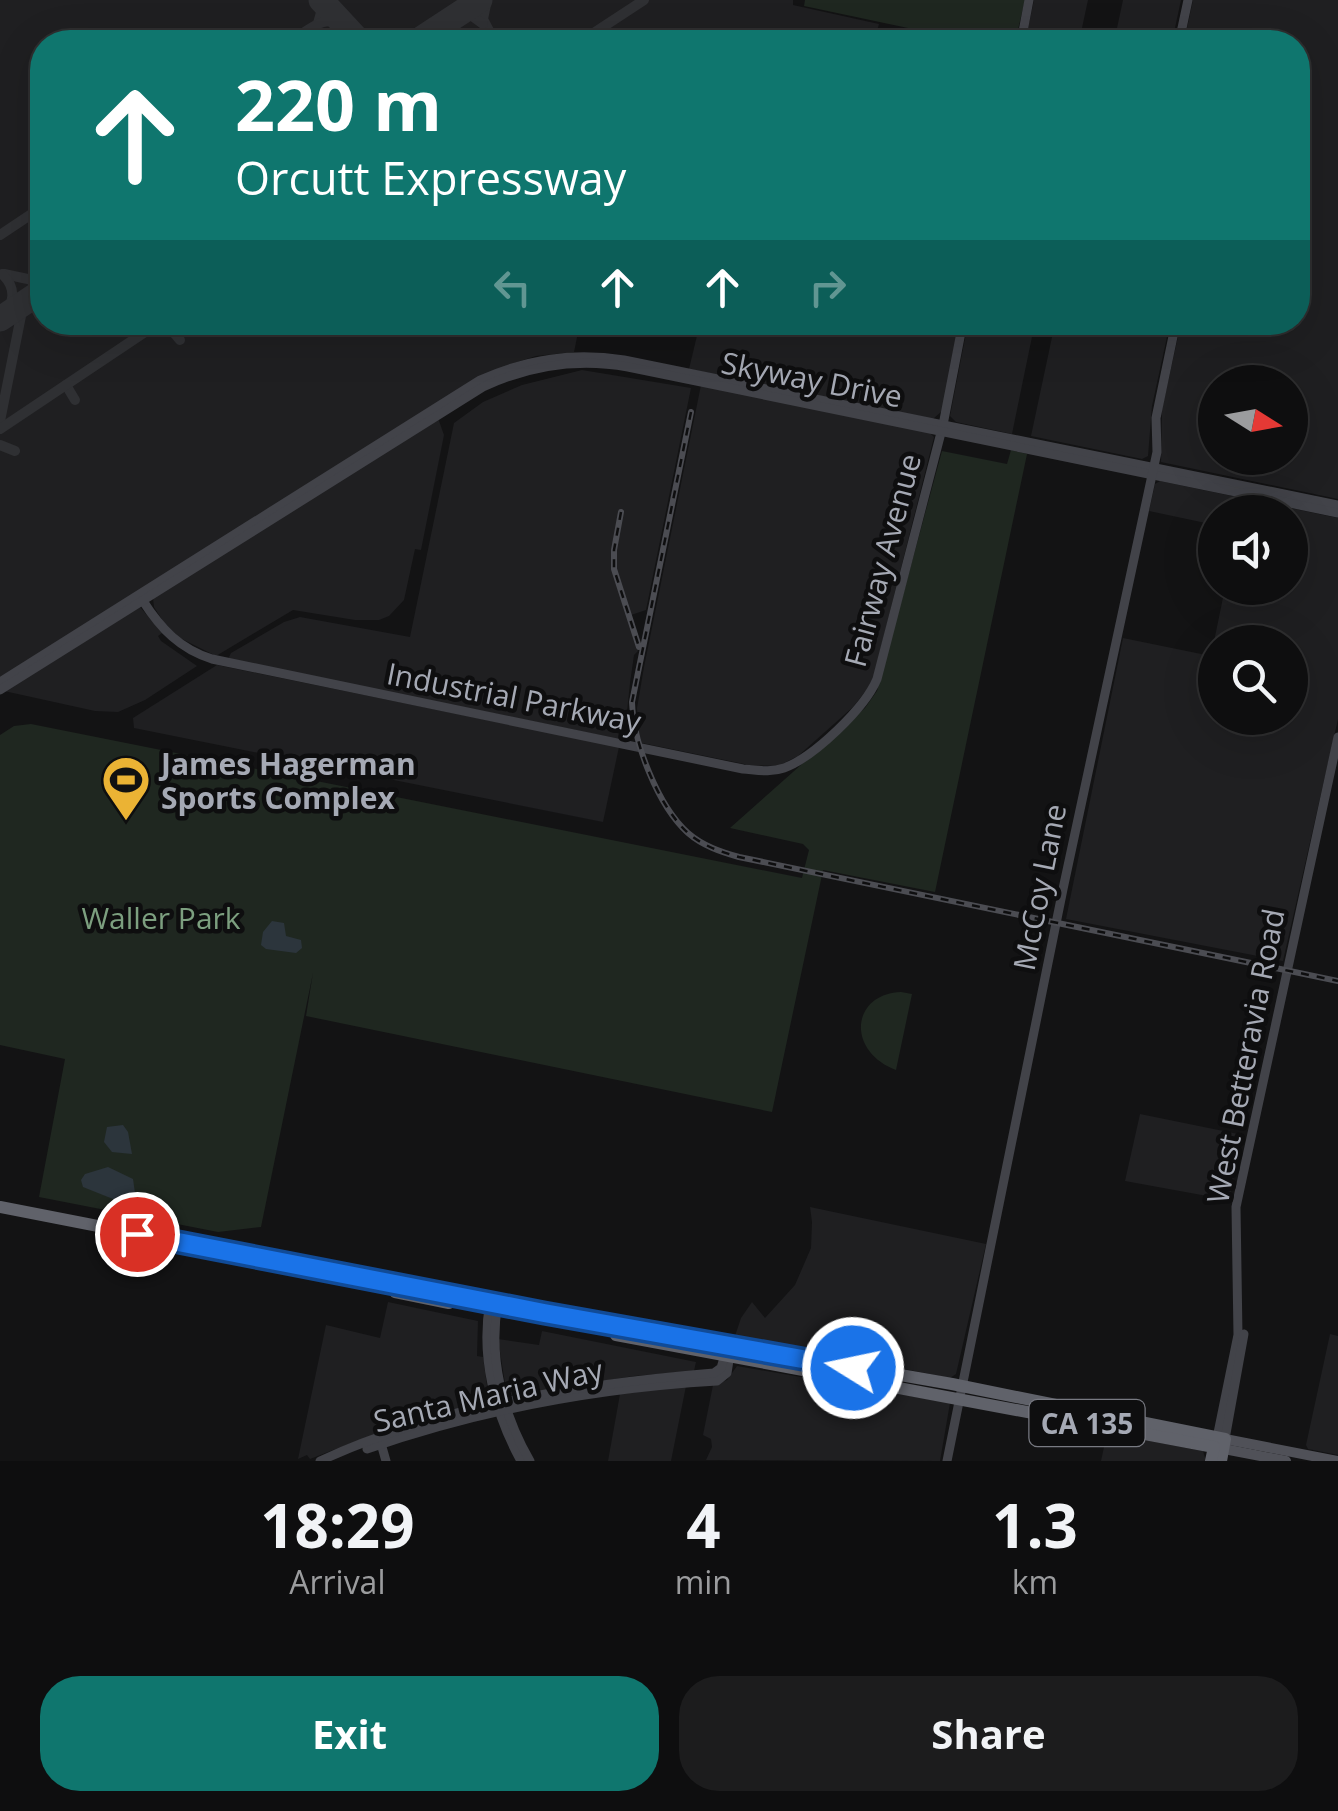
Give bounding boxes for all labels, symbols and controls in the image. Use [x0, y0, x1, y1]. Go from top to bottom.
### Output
text: 220 m [235, 56, 442, 152]
icon: ahead [70, 70, 200, 200]
text: Orcutt Expressway [235, 147, 626, 208]
icon: left [485, 260, 540, 315]
icon: ahead [590, 260, 645, 315]
icon: ahead [695, 260, 750, 315]
icon: right [800, 260, 855, 315]
street label: Skyway Drive [718, 341, 906, 417]
north arrow [1198, 365, 1308, 475]
map controls [1198, 365, 1308, 735]
street label: Fairway Avenue [834, 449, 930, 671]
button: sound [1198, 495, 1308, 605]
button: search [1198, 625, 1308, 735]
street label: Industrial Parkway [383, 652, 646, 742]
place label: James Hagerman Sports Complex [158, 743, 416, 818]
sports icon: James Hagerman Sports Complex [100, 754, 152, 822]
street label: McCoy Lane [1003, 800, 1075, 974]
park label: Waller Park [81, 897, 241, 938]
street label: West Betteravia Road [1196, 905, 1294, 1207]
pin [95, 1192, 180, 1277]
icon: arrive [110, 1207, 165, 1262]
position arrow [801, 1316, 905, 1420]
street label: Santa Maria Way [369, 1348, 608, 1441]
road number: CA 135 [1030, 1400, 1144, 1446]
text: 18:29 [260, 1484, 414, 1566]
text: 4 [686, 1484, 720, 1566]
text: 1.3 [992, 1484, 1078, 1566]
text: Arrival [289, 1560, 385, 1603]
text: min [675, 1560, 732, 1603]
text: km [1012, 1560, 1058, 1603]
button: Exit [40, 1676, 659, 1791]
button: Share [679, 1676, 1298, 1791]

